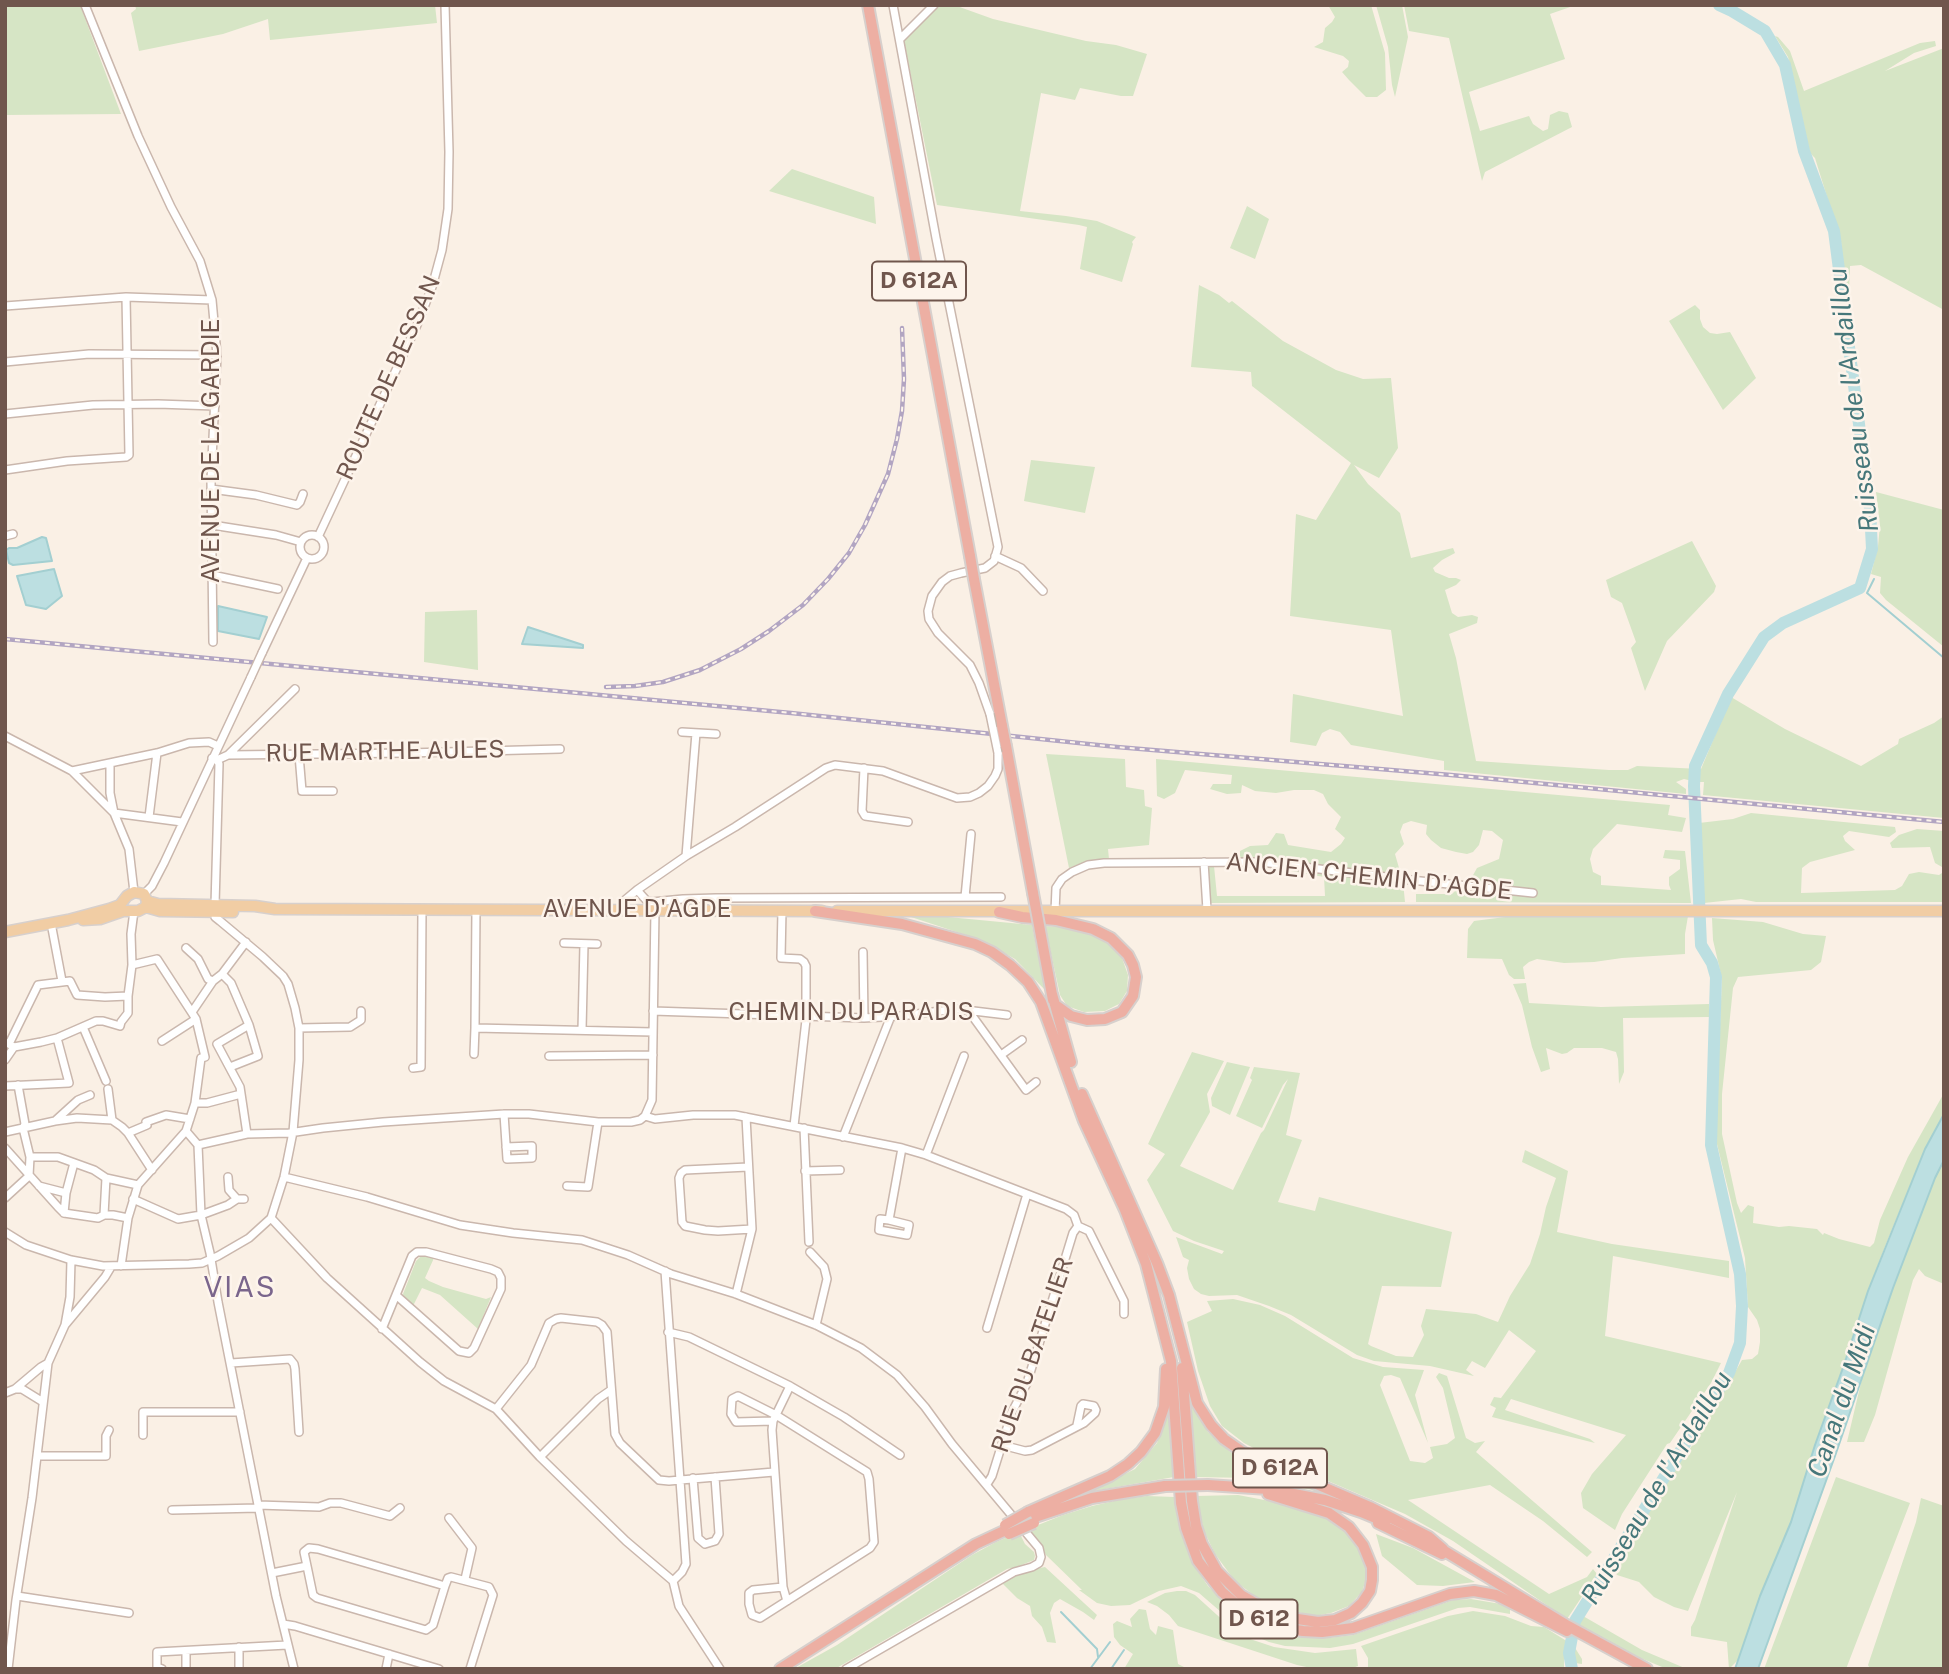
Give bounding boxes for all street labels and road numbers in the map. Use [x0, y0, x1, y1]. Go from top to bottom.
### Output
road number: D 612A [872, 262, 966, 300]
street label: ROUTE DE BESSAN [331, 271, 447, 485]
street label: AVENUE DE LA GARDIE [198, 319, 226, 583]
street label: RUE MARTHE AULES [265, 736, 505, 768]
street label: ANCIEN CHEMIN D'AGDE [1225, 848, 1513, 906]
street label: AVENUE D'AGDE [543, 896, 731, 924]
street label: CHEMIN DU PARADIS [729, 999, 973, 1027]
street label: RUE DU BATELIER [986, 1254, 1080, 1456]
road number: D 612A [1233, 1448, 1327, 1488]
road number: D 612 [1220, 1600, 1298, 1638]

